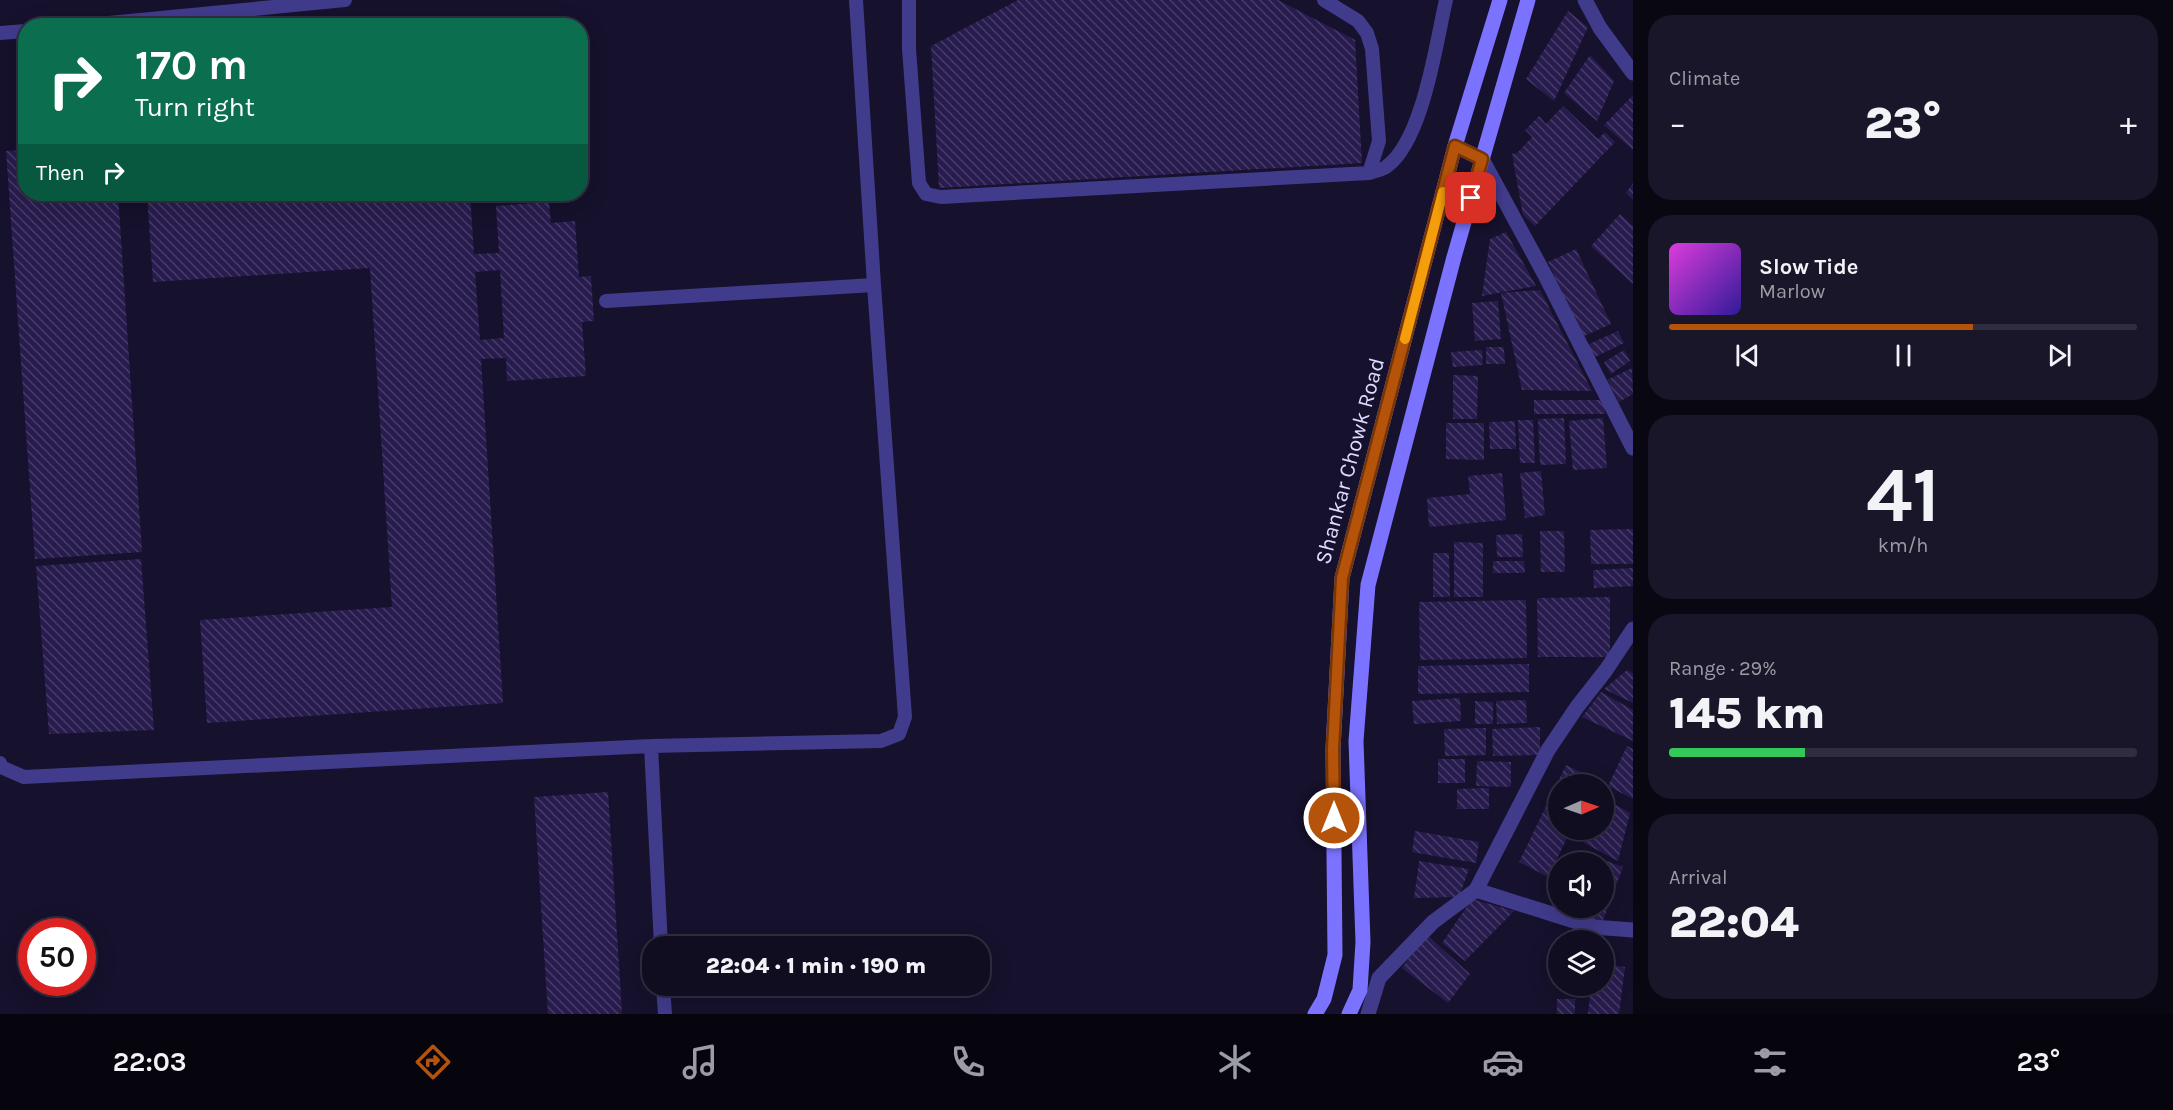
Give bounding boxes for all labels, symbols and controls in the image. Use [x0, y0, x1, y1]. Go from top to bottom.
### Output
text: 170 m [135, 40, 248, 90]
icon: right [36, 42, 114, 120]
text: Climate [1669, 67, 1740, 90]
text: Turn right [135, 91, 255, 123]
text: 23° [1864, 97, 1942, 149]
text: − [1669, 104, 1686, 142]
text: + [2120, 104, 2137, 142]
icon: right [97, 156, 130, 189]
text: Then [36, 160, 85, 186]
pin [1445, 172, 1496, 223]
icon: arrive [1454, 181, 1487, 214]
text: Slow Tide [1759, 254, 1859, 280]
text: Marlow [1759, 280, 1825, 303]
icon: previous [1731, 339, 1764, 372]
icon: pause [1887, 339, 1920, 372]
icon: next [2043, 339, 2076, 372]
street label: Shankar Chowk Road [1310, 355, 1390, 567]
text: 41 [1866, 449, 1940, 541]
text: km/h [1878, 534, 1928, 557]
text: Range · 29% [1669, 657, 1777, 680]
text: 145 km [1669, 687, 1825, 739]
north arrow [1548, 774, 1614, 840]
map controls [1548, 774, 1614, 996]
position arrow [1302, 786, 1366, 850]
button: sound [1548, 852, 1614, 918]
text: Arrival [1669, 866, 1728, 889]
text: 22:04 [1669, 896, 1799, 948]
speed limit sign: 50 [18, 918, 96, 996]
button: layers [1548, 930, 1614, 996]
text: 22:04 · 1 min · 190 m [706, 953, 926, 979]
icon: directions [412, 1041, 454, 1083]
icon: music [679, 1041, 721, 1083]
icon: phone [947, 1041, 989, 1083]
icon: climate [1214, 1041, 1256, 1083]
icon: car [1482, 1041, 1524, 1083]
icon: filters [1749, 1041, 1791, 1083]
text: 22:03 [113, 1046, 187, 1078]
text: 23° [2017, 1046, 2060, 1078]

